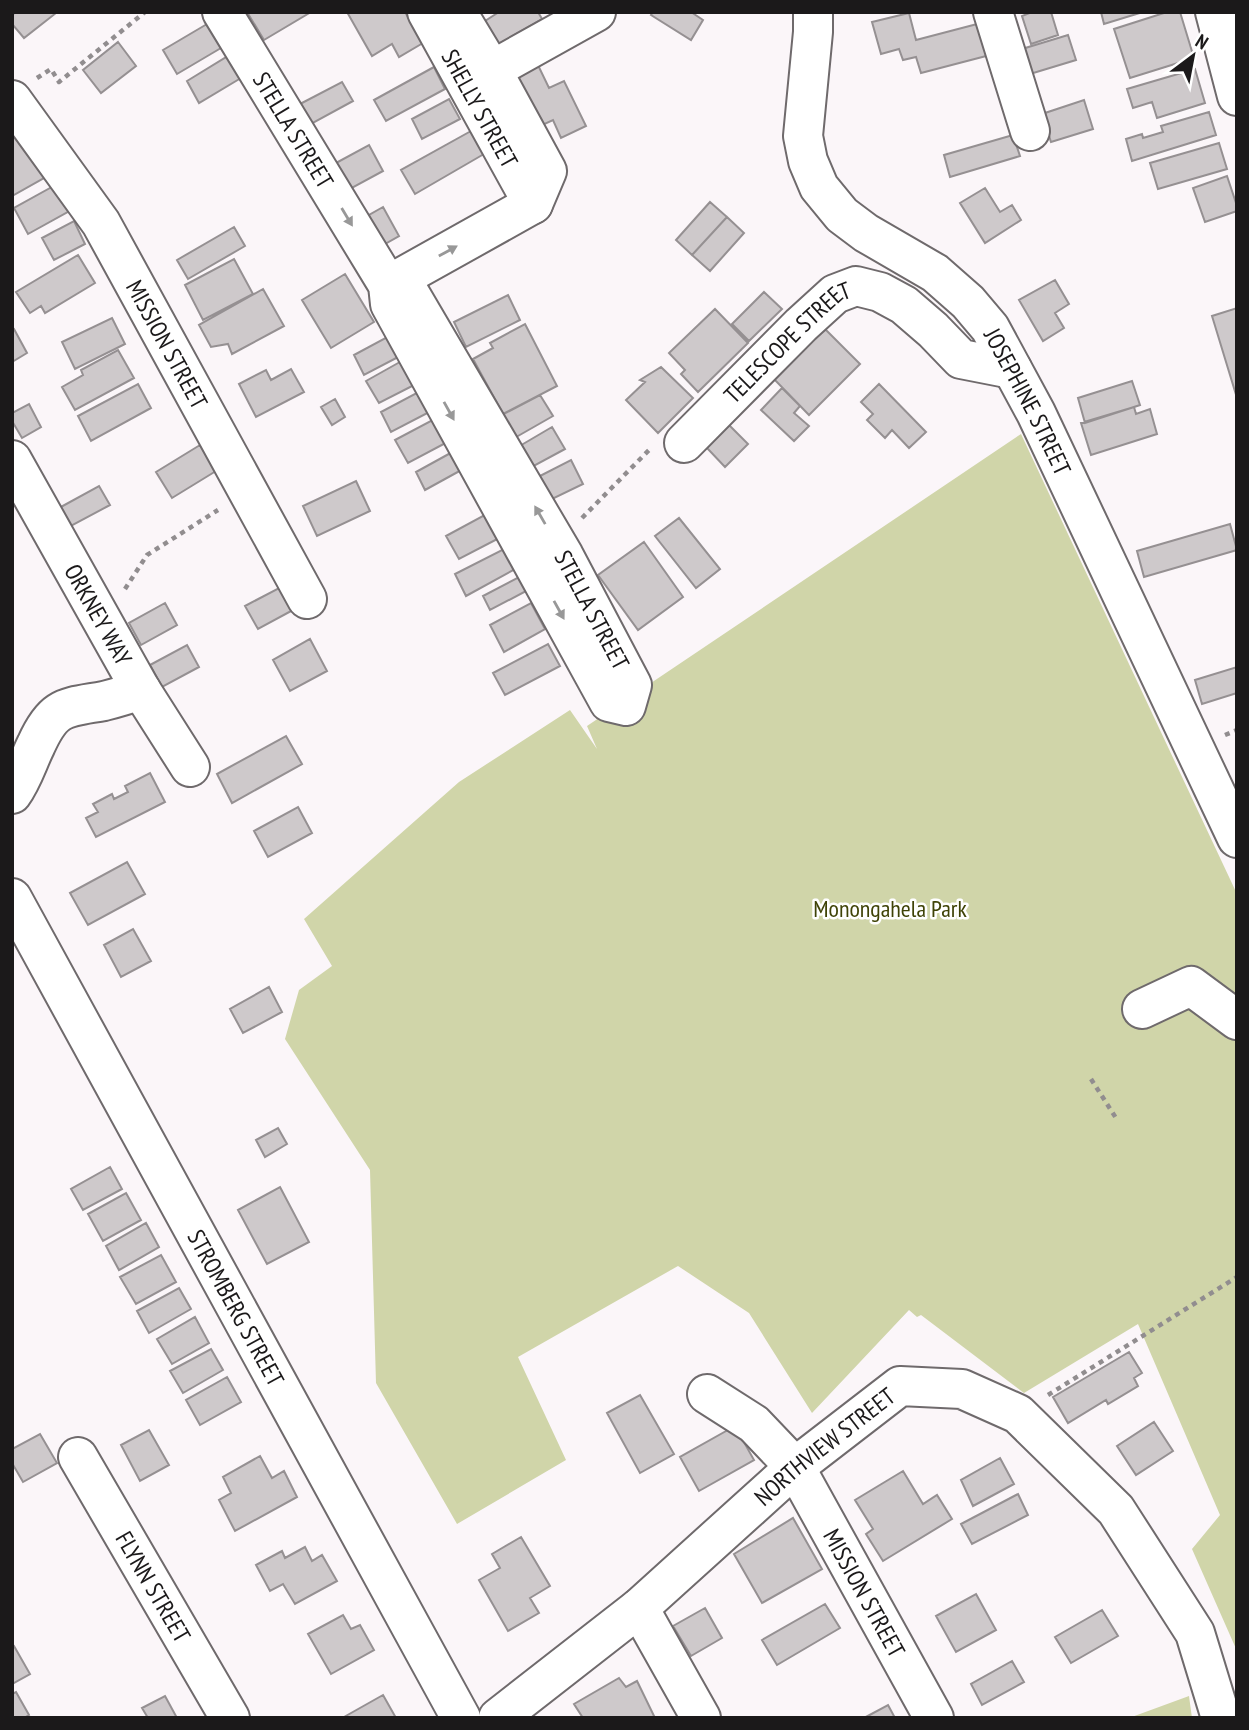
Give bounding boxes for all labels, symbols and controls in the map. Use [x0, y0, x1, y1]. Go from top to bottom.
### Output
north arrow [1158, 21, 1228, 91]
text: N [1191, 29, 1213, 54]
street label: SHELLY STREET [435, 44, 525, 173]
street label: STELLA STREET [246, 66, 341, 194]
one-way arrow [340, 208, 353, 227]
one-way arrow [438, 245, 457, 257]
street label: MISSION STREET [120, 274, 215, 414]
street label: TELESCOPE STREET [717, 274, 855, 410]
street label: JOSEPHINE STREET [977, 322, 1079, 480]
one-way arrow [443, 401, 455, 421]
one-way arrow [534, 506, 546, 525]
street label: STELLA STREET [548, 545, 637, 675]
street label: ORKNEY WAY [58, 558, 139, 671]
one-way arrow [553, 601, 565, 620]
park label: Monongahela Park [813, 893, 967, 924]
street label: STROMBERG STREET [181, 1224, 292, 1391]
street label: NORTHVIEW STREET [748, 1380, 901, 1512]
street label: MISSION STREET [817, 1523, 913, 1663]
street label: FLYNN STREET [109, 1525, 198, 1648]

